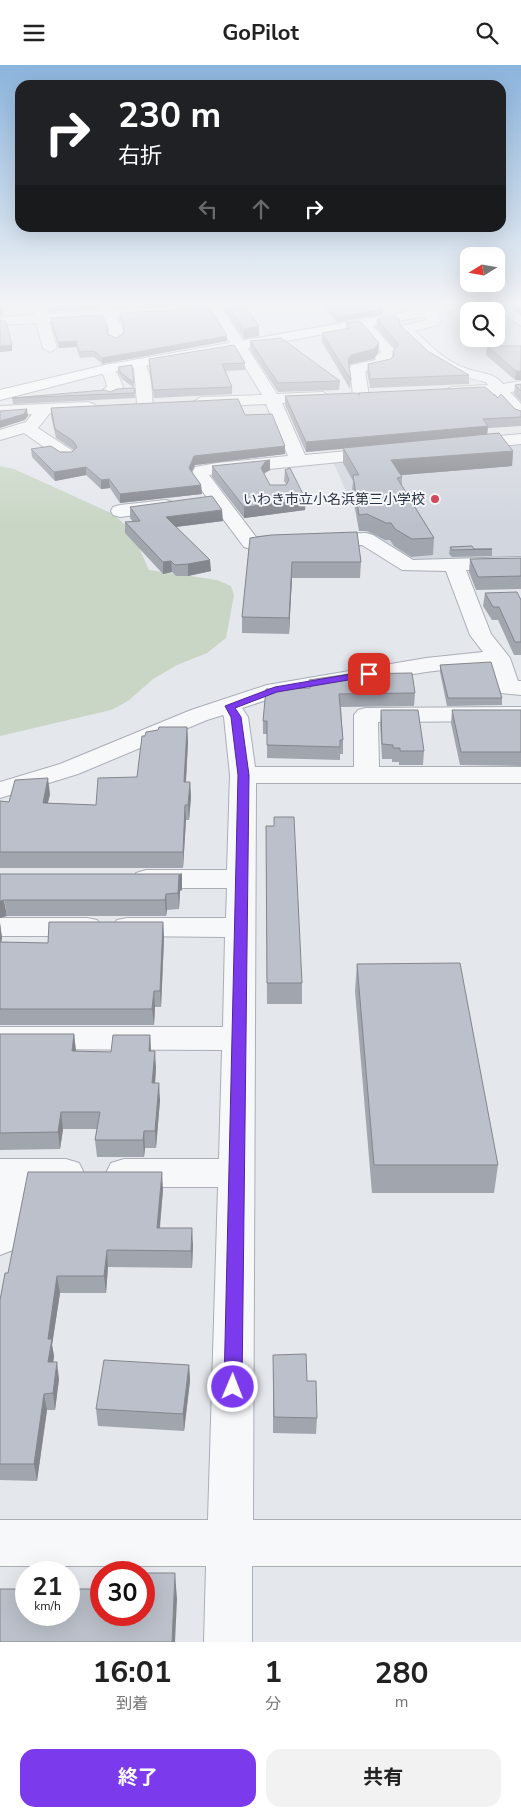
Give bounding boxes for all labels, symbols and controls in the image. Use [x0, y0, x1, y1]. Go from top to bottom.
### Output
text: GoPilot [222, 18, 299, 48]
icon: menu [20, 19, 48, 47]
icon: search [473, 19, 501, 47]
text: 230 m [118, 92, 221, 139]
icon: right [35, 100, 100, 165]
text: 右折 [118, 141, 162, 171]
icon: left [194, 195, 222, 223]
icon: ahead [247, 195, 275, 223]
icon: right [300, 195, 328, 223]
north arrow [460, 247, 505, 293]
map controls [460, 247, 505, 347]
button: search [460, 302, 505, 347]
place label: いわき市立小名浜第三小学校 [243, 490, 425, 509]
marker: いわき市立小名浜第三小学校 [429, 493, 441, 505]
pin [348, 653, 390, 695]
icon: arrive [355, 660, 383, 688]
position arrow [206, 1360, 258, 1412]
speed limit sign: 30 [90, 1561, 155, 1626]
text: 21 [32, 1570, 63, 1604]
text: km/h [34, 1598, 61, 1614]
text: 16:01 [92, 1652, 172, 1693]
text: 1 [264, 1652, 282, 1693]
text: 280 [375, 1653, 429, 1694]
text: m [395, 1691, 408, 1713]
text: 到着 [116, 1693, 148, 1715]
text: 分 [265, 1693, 281, 1715]
button: 終了 [20, 1749, 256, 1807]
button: 共有 [266, 1749, 501, 1807]

